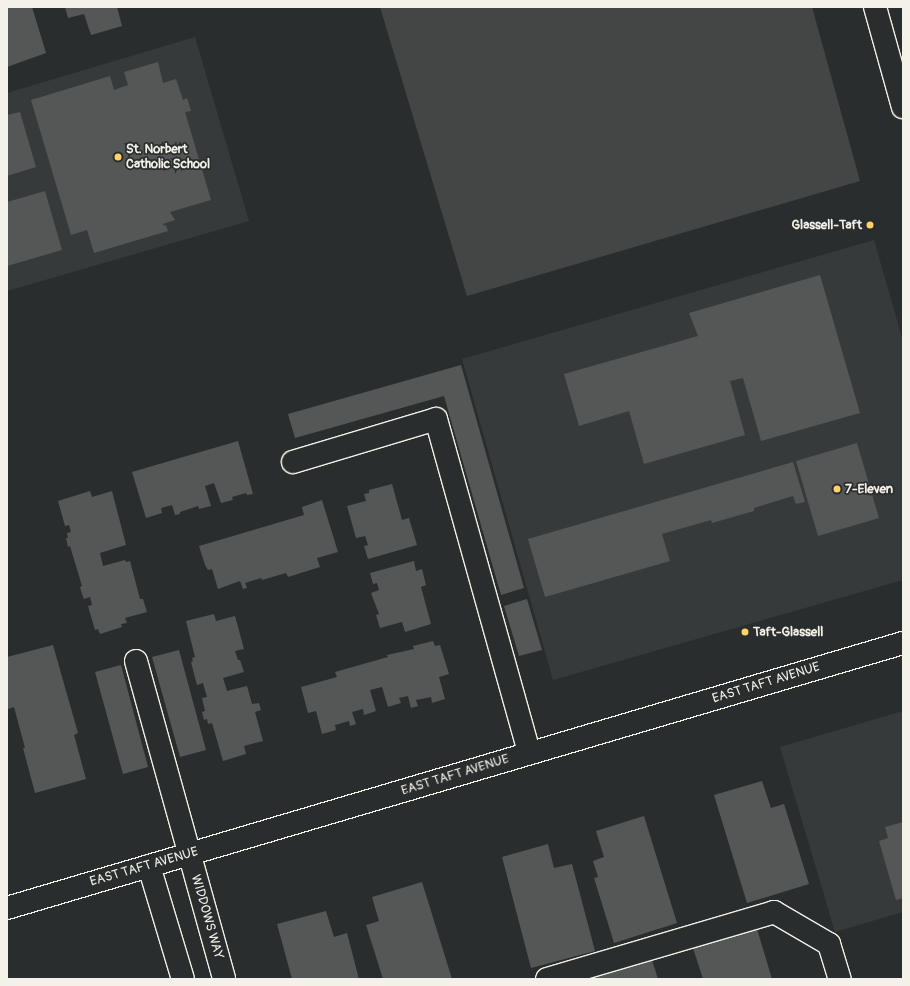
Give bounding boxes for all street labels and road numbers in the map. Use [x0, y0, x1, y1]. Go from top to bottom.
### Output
street label: EAST TAFT AVENUE [710, 659, 822, 707]
street label: EAST TAFT AVENUE [399, 751, 511, 799]
street label: EAST TAFT AVENUE [88, 844, 200, 890]
street label: WIDDOWS WAY [187, 873, 227, 961]

